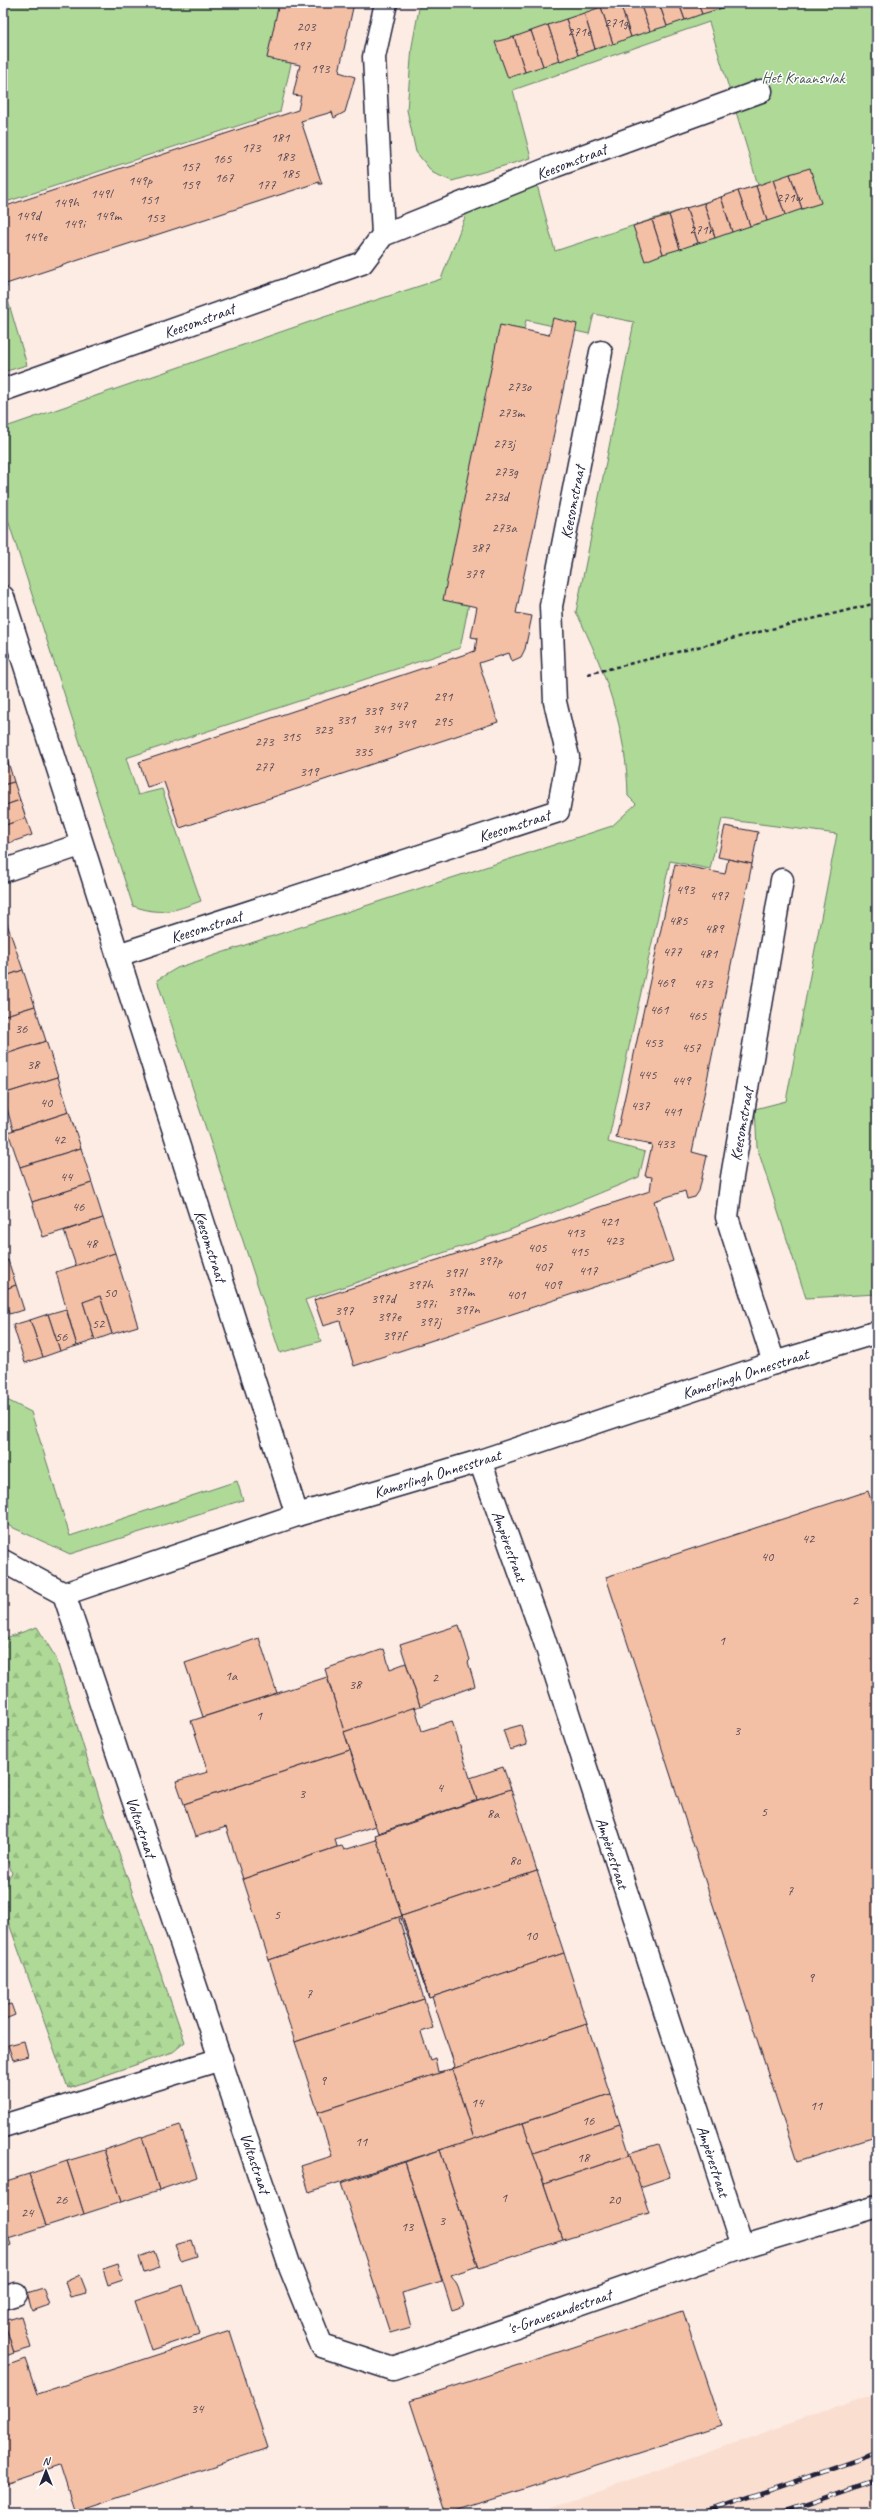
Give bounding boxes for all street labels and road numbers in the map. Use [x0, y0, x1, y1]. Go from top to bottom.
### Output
street label: Keesomstraat [533, 138, 612, 185]
street label: Keesomstraat [161, 298, 240, 343]
street label: Keesomstraat [556, 461, 590, 540]
street label: Keesomstraat [476, 804, 555, 847]
street label: Keesomstraat [168, 905, 247, 948]
street label: Keesomstraat [726, 1083, 759, 1162]
street label: Keesomstraat [189, 1208, 232, 1287]
street label: Kamerlingh Onnesstraat [680, 1344, 813, 1404]
street label: Kamerlingh Onnesstraat [371, 1445, 505, 1503]
street label: Ampèrestraat [487, 1508, 532, 1586]
street label: Voltastraat [121, 1794, 162, 1863]
street label: Ampèrestraat [591, 1815, 634, 1893]
street label: Ampèrestraat [692, 2123, 735, 2201]
street label: Voltastraat [235, 2130, 276, 2199]
street label: 's-Gravesandestraat [505, 2284, 617, 2339]

